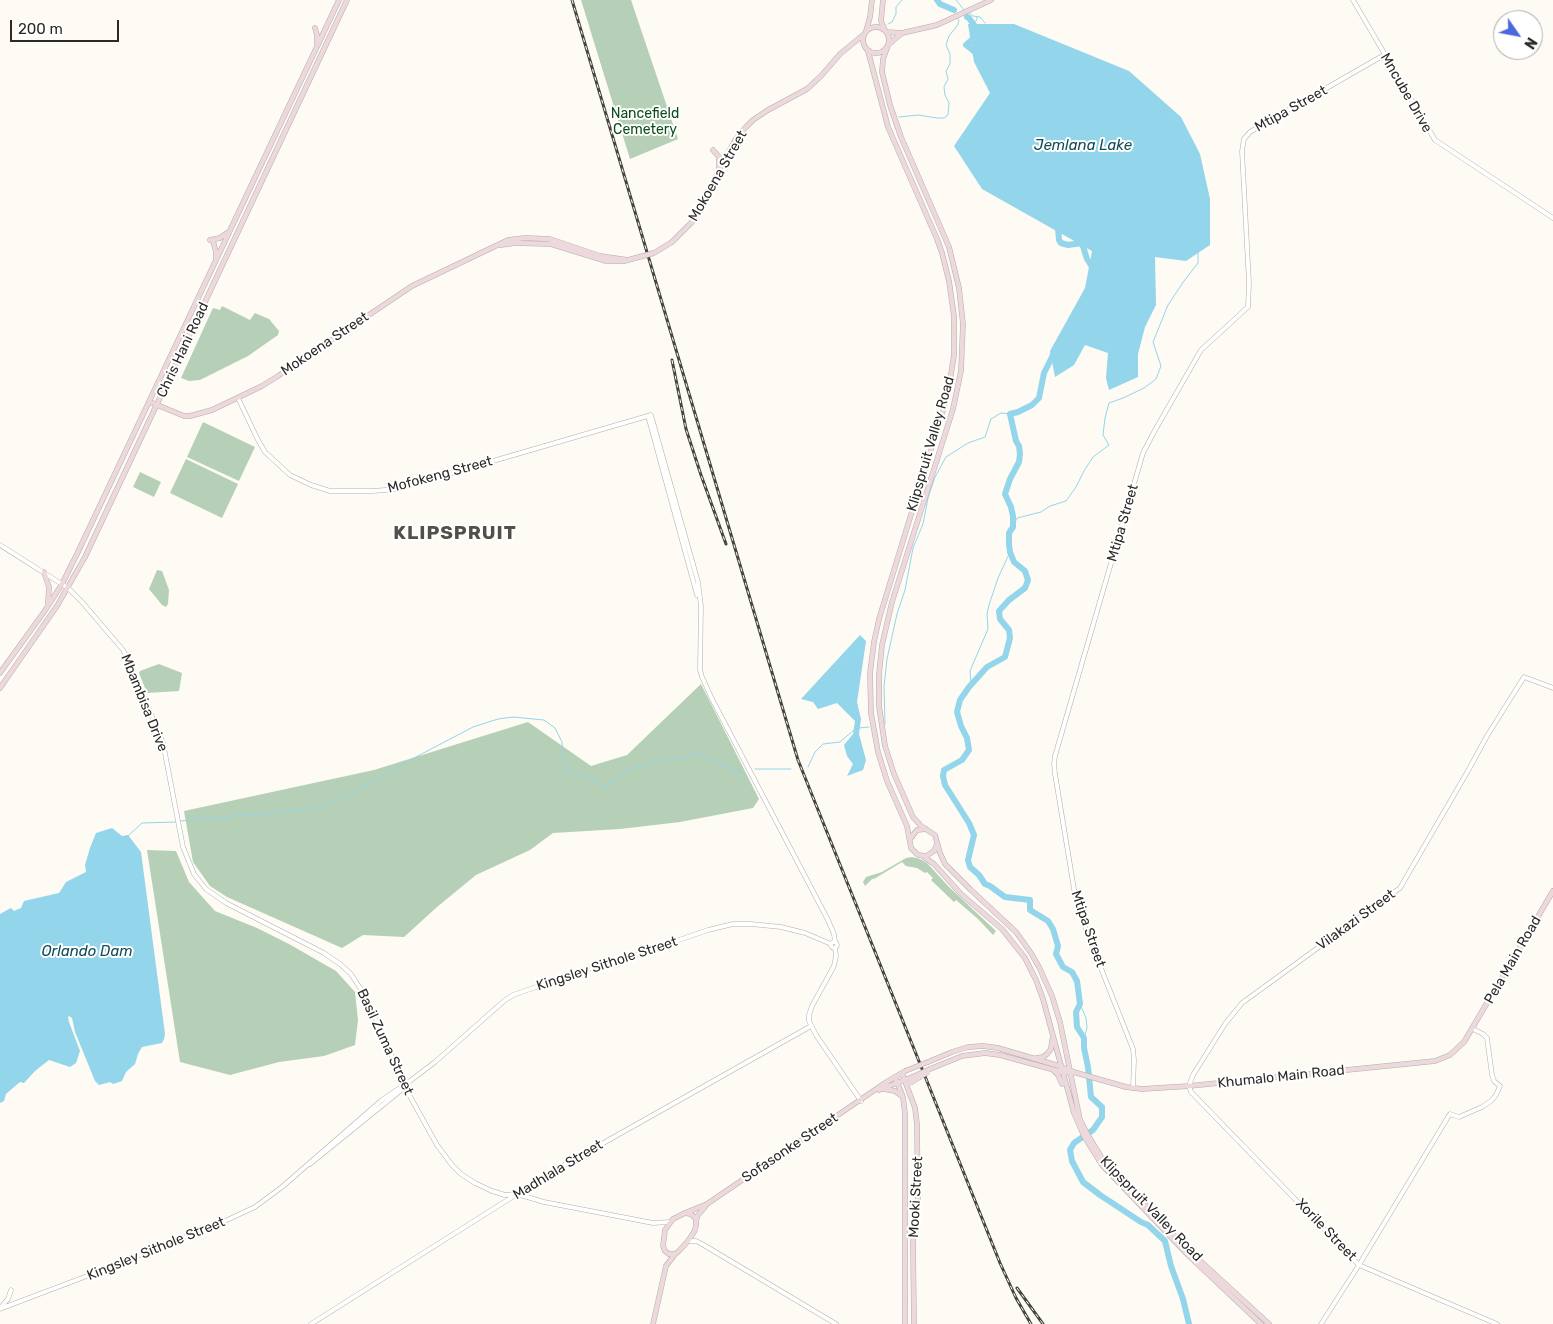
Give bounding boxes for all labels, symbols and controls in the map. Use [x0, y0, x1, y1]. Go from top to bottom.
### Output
scale bar [12, 10, 121, 42]
north arrow [1493, 10, 1543, 60]
text: 200 m [18, 20, 63, 38]
text: N [1520, 34, 1540, 52]
street label: Mncube Drive [1376, 50, 1436, 136]
street label: Mtipa Street [1252, 82, 1330, 136]
park label: Nancefield Cemetery [611, 106, 679, 138]
street label: Mokoena Street [685, 128, 751, 224]
water label: Jemlana Lake [1034, 137, 1132, 155]
street label: Chris Hani Road [154, 300, 212, 400]
street label: Mokoena Street [278, 309, 372, 379]
street label: Klipspruit Valley Road [904, 374, 958, 514]
street label: Mofokeng Street [386, 453, 494, 497]
street label: Mtipa Street [1104, 482, 1142, 564]
district label: KLIPSPRUIT [392, 523, 518, 545]
street label: Mbambisa Drive [117, 652, 171, 754]
street label: Vilakazi Street [1313, 886, 1399, 954]
street label: Mtipa Street [1067, 888, 1109, 970]
street label: Pela Main Road [1481, 913, 1545, 1007]
street label: Kingsley Sithole Street [534, 933, 680, 995]
water label: Orlando Dam [41, 943, 133, 961]
street label: Basil Zuma Street [353, 986, 417, 1098]
street label: Khumalo Main Road [1217, 1062, 1345, 1092]
street label: Sofasonke Street [739, 1110, 841, 1186]
street label: Madhlala Street [510, 1137, 606, 1203]
street label: Klipspruit Valley Road [1096, 1153, 1206, 1265]
street label: Mooki Street [905, 1156, 927, 1238]
street label: Xorile Street [1292, 1195, 1360, 1265]
street label: Kingsley Sithole Street [85, 1214, 227, 1284]

